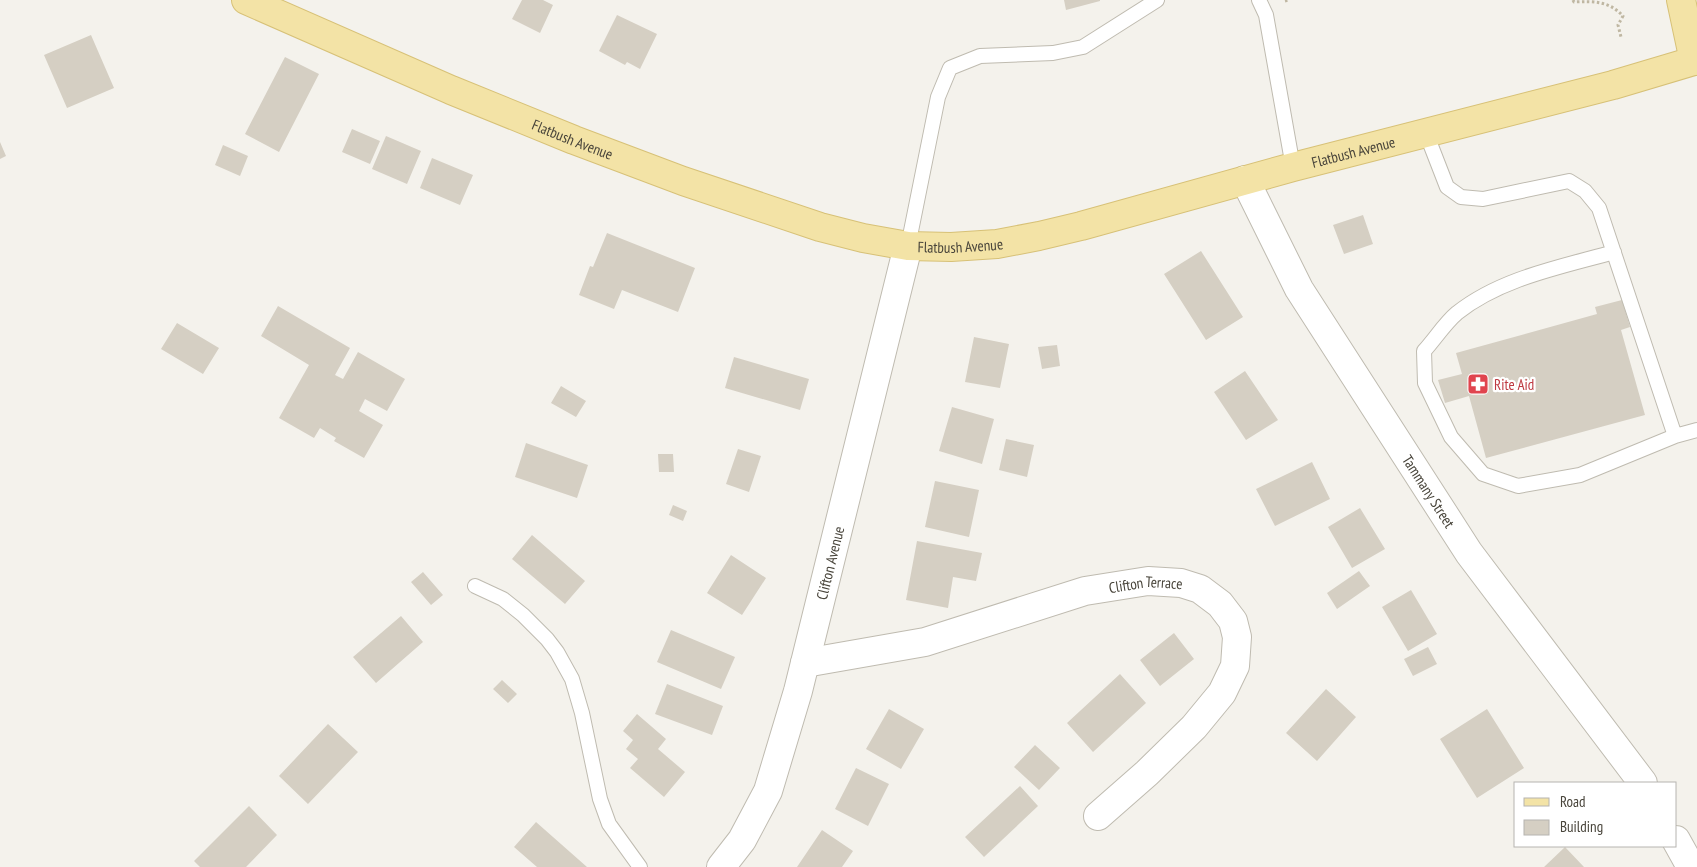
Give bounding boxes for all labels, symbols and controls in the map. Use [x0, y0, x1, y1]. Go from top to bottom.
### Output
street label: Flatbush Avenue [529, 115, 616, 163]
street label: Flatbush Avenue [1310, 132, 1397, 171]
street label: Flatbush Avenue [917, 234, 1005, 257]
pharmacy icon: Rite Aid [1466, 372, 1490, 396]
place label: Rite Aid [1494, 375, 1534, 394]
street label: Tammany Street [1399, 451, 1460, 531]
street label: Clifton Avenue [811, 524, 848, 602]
street label: Clifton Terrace [1107, 571, 1183, 597]
legend [1514, 782, 1677, 847]
text: Road [1560, 792, 1586, 811]
text: Building [1560, 817, 1603, 836]

